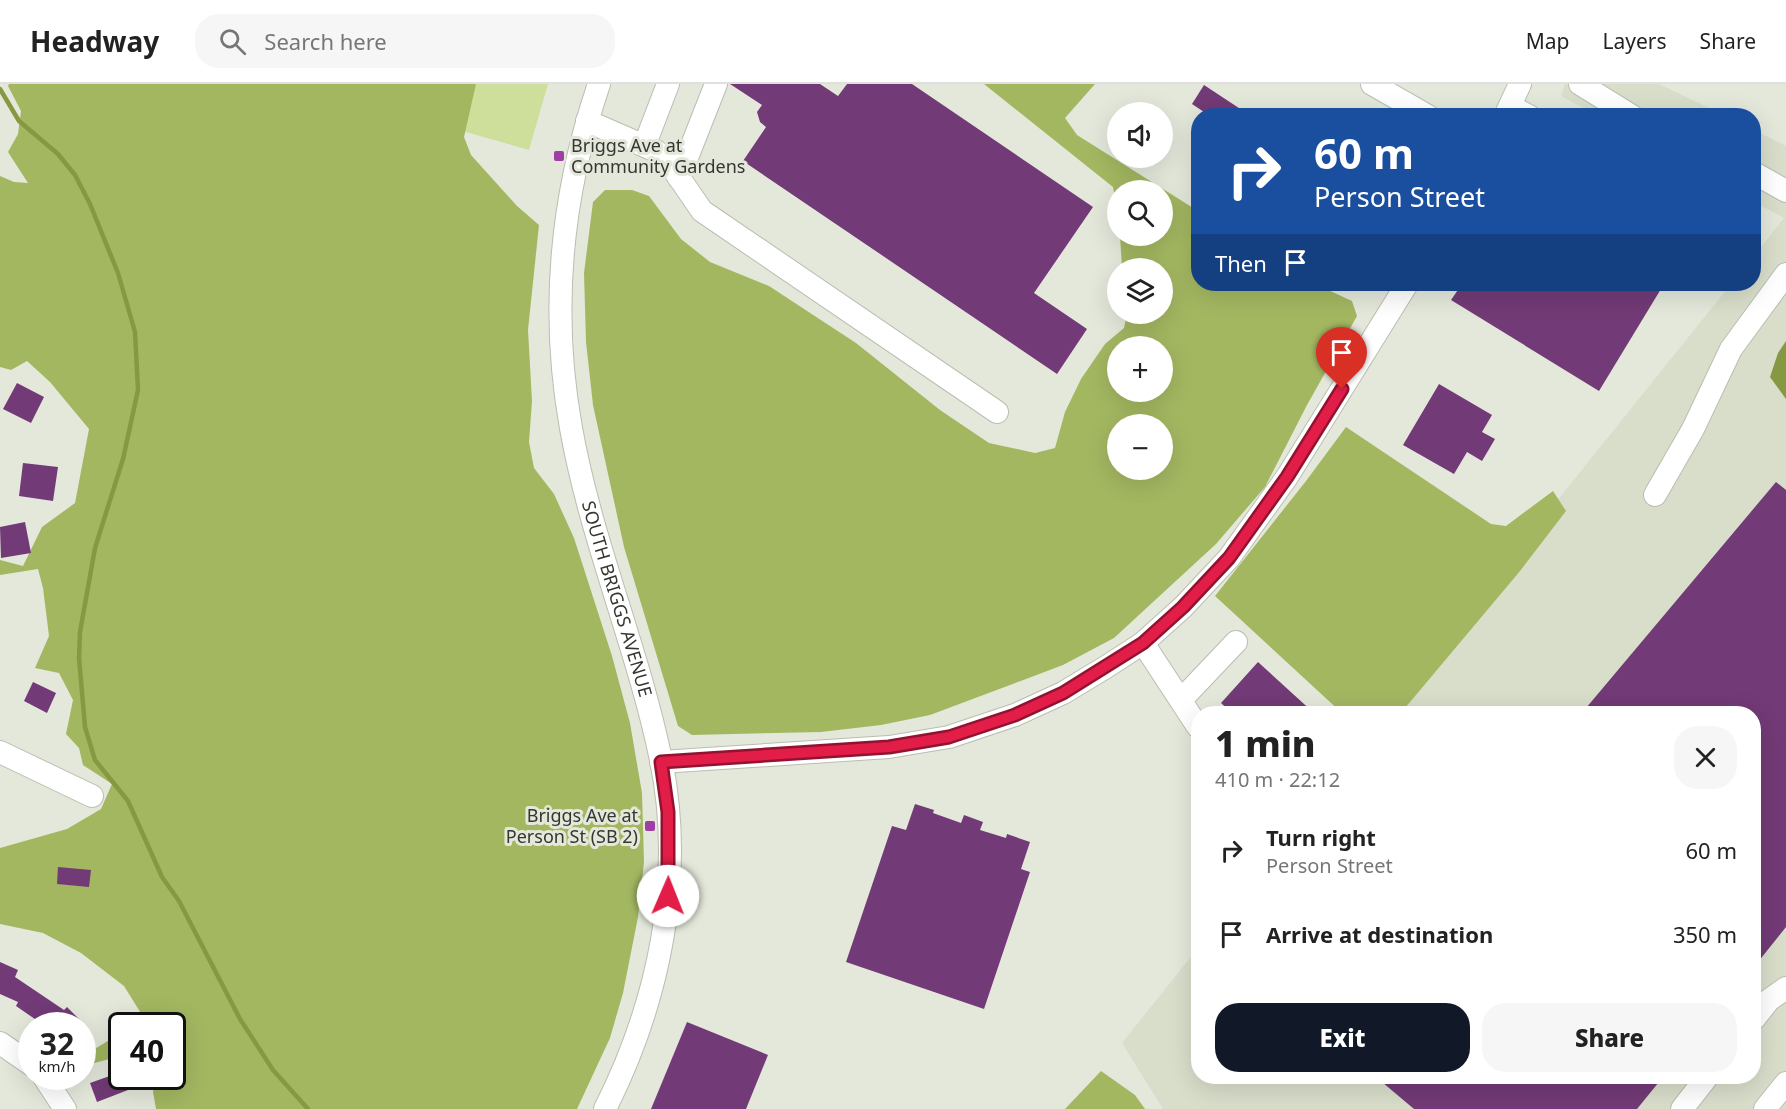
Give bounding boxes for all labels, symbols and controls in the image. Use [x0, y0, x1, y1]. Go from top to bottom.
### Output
search box [195, 14, 615, 68]
text: Headway [30, 22, 159, 60]
icon: search [216, 25, 249, 58]
text: Search here [264, 26, 387, 56]
text: Map [1526, 27, 1570, 55]
text: Layers [1603, 27, 1667, 55]
text: Share [1700, 27, 1756, 55]
map controls [1107, 102, 1173, 480]
button: sound [1107, 102, 1173, 168]
text: 60 m [1314, 124, 1414, 181]
icon: right [1215, 132, 1293, 210]
place label: Briggs Ave at Community Gardens [571, 133, 745, 178]
marker: Briggs Ave at Community Gardens [552, 149, 566, 163]
text: Person Street [1314, 178, 1485, 215]
button: search [1107, 180, 1173, 246]
icon: arrive [1279, 246, 1312, 279]
text: Then [1215, 248, 1267, 278]
button: layers [1107, 258, 1173, 324]
pin [1316, 327, 1367, 389]
button: + [1107, 336, 1173, 402]
icon: arrive [1325, 336, 1358, 369]
button: − [1107, 414, 1173, 480]
street label: SOUTH BRIGGS AVENUE [577, 498, 658, 700]
text: 1 min [1215, 719, 1316, 768]
button: close [1674, 726, 1737, 789]
text: 410 m · 22:12 [1215, 766, 1340, 793]
place label: Briggs Ave at Person St (SB 2) [506, 803, 638, 848]
marker: Briggs Ave at Person St (SB 2) [643, 819, 657, 833]
text: Turn right [1266, 822, 1376, 852]
icon: right [1215, 834, 1248, 867]
text: 60 m [1686, 835, 1737, 865]
text: Person Street [1266, 852, 1393, 879]
position arrow [636, 864, 700, 928]
icon: arrive [1215, 918, 1248, 951]
text: Arrive at destination [1266, 919, 1493, 949]
text: 350 m [1673, 919, 1737, 949]
button: Exit [1215, 1003, 1470, 1072]
button: Share [1482, 1003, 1737, 1072]
speed limit sign: 40 [108, 1012, 186, 1090]
text: 32 [40, 1023, 74, 1064]
text: km/h [39, 1056, 75, 1076]

